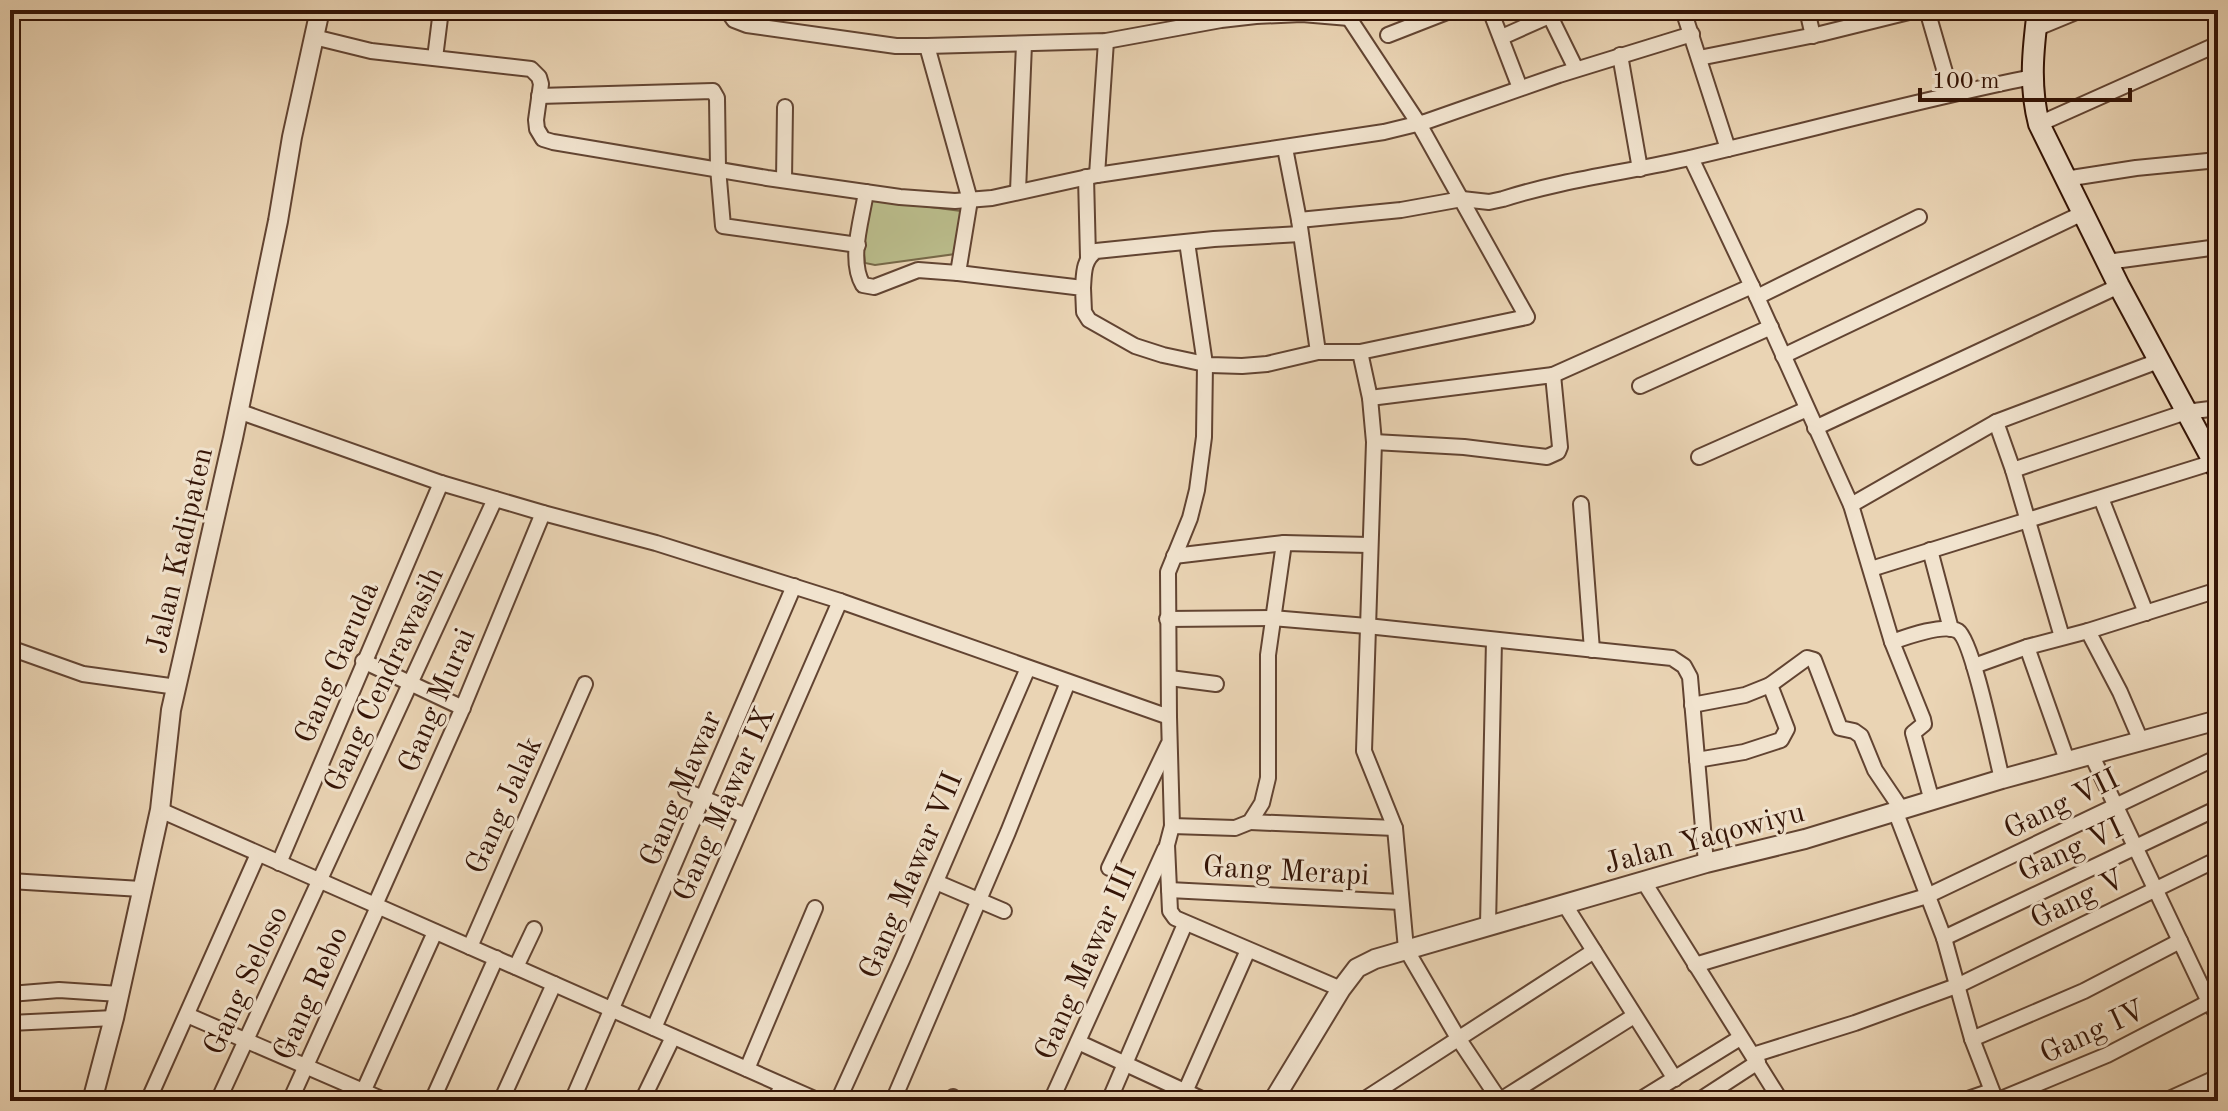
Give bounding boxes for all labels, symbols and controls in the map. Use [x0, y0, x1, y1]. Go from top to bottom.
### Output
scale bar [1920, 52, 2130, 102]
text: 100 m [1932, 70, 2000, 94]
street label: Jalan Kadipaten [143, 444, 219, 656]
street label: Gang Cendrawasih [320, 563, 450, 797]
street label: Gang Garuda [290, 577, 385, 748]
street label: Gang Murai [394, 624, 482, 777]
street label: Gang Mawar IX [669, 703, 781, 906]
street label: Gang Mawar [636, 707, 728, 871]
street label: Gang Jalak [461, 733, 548, 879]
street label: Gang VII [2000, 764, 2124, 845]
street label: Gang Mawar VII [855, 768, 969, 983]
street label: Jalan Yaqowiyu [1601, 798, 1808, 880]
street label: Gang VI [2014, 814, 2128, 888]
street label: Gang Merapi [1202, 853, 1370, 891]
street label: Gang Mawar III [1030, 861, 1143, 1065]
street label: Gang V [2026, 864, 2130, 935]
street label: Gang Seloso [199, 902, 294, 1060]
street label: Gang Rebo [269, 923, 355, 1065]
street label: Gang IV [2036, 996, 2150, 1070]

